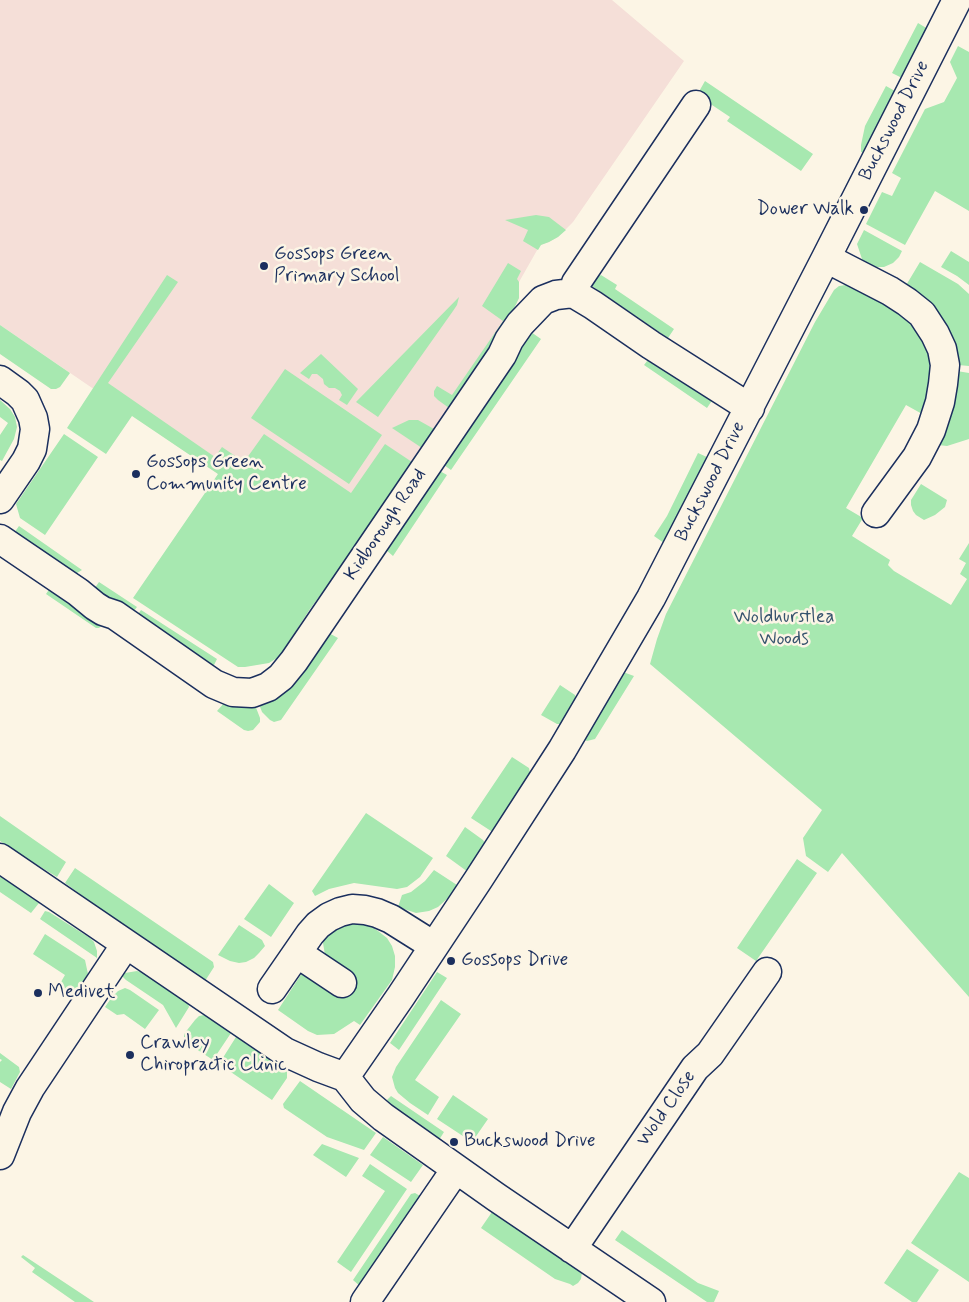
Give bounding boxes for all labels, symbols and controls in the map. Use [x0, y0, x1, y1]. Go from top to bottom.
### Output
street label: Buckswood Drive [855, 57, 935, 185]
place label: Dower Walk [757, 199, 854, 221]
marker: Dower Walk [858, 204, 870, 216]
place label: Gossops Green Primary School [274, 244, 399, 288]
marker: Gossops Green Primary School [258, 260, 270, 272]
street label: Buckswood Drive [671, 418, 751, 546]
place label: Gossops Green Community Centre [146, 452, 307, 496]
street label: Kidborough Road [340, 465, 432, 585]
marker: Gossops Green Community Centre [130, 468, 142, 480]
park label: Woldhurstlea Woods [734, 607, 834, 651]
place label: Gossops Drive [461, 950, 568, 972]
marker: Gossops Drive [445, 955, 457, 967]
place label: Medivet [48, 982, 115, 1004]
marker: Medivet [32, 987, 44, 999]
place label: Crawley Chiropractic Clinic [140, 1033, 287, 1077]
marker: Crawley Chiropractic Clinic [124, 1049, 136, 1061]
street label: Wold Close [633, 1067, 701, 1151]
place label: Buckswood Drive [464, 1131, 596, 1153]
marker: Buckswood Drive [448, 1136, 460, 1148]

